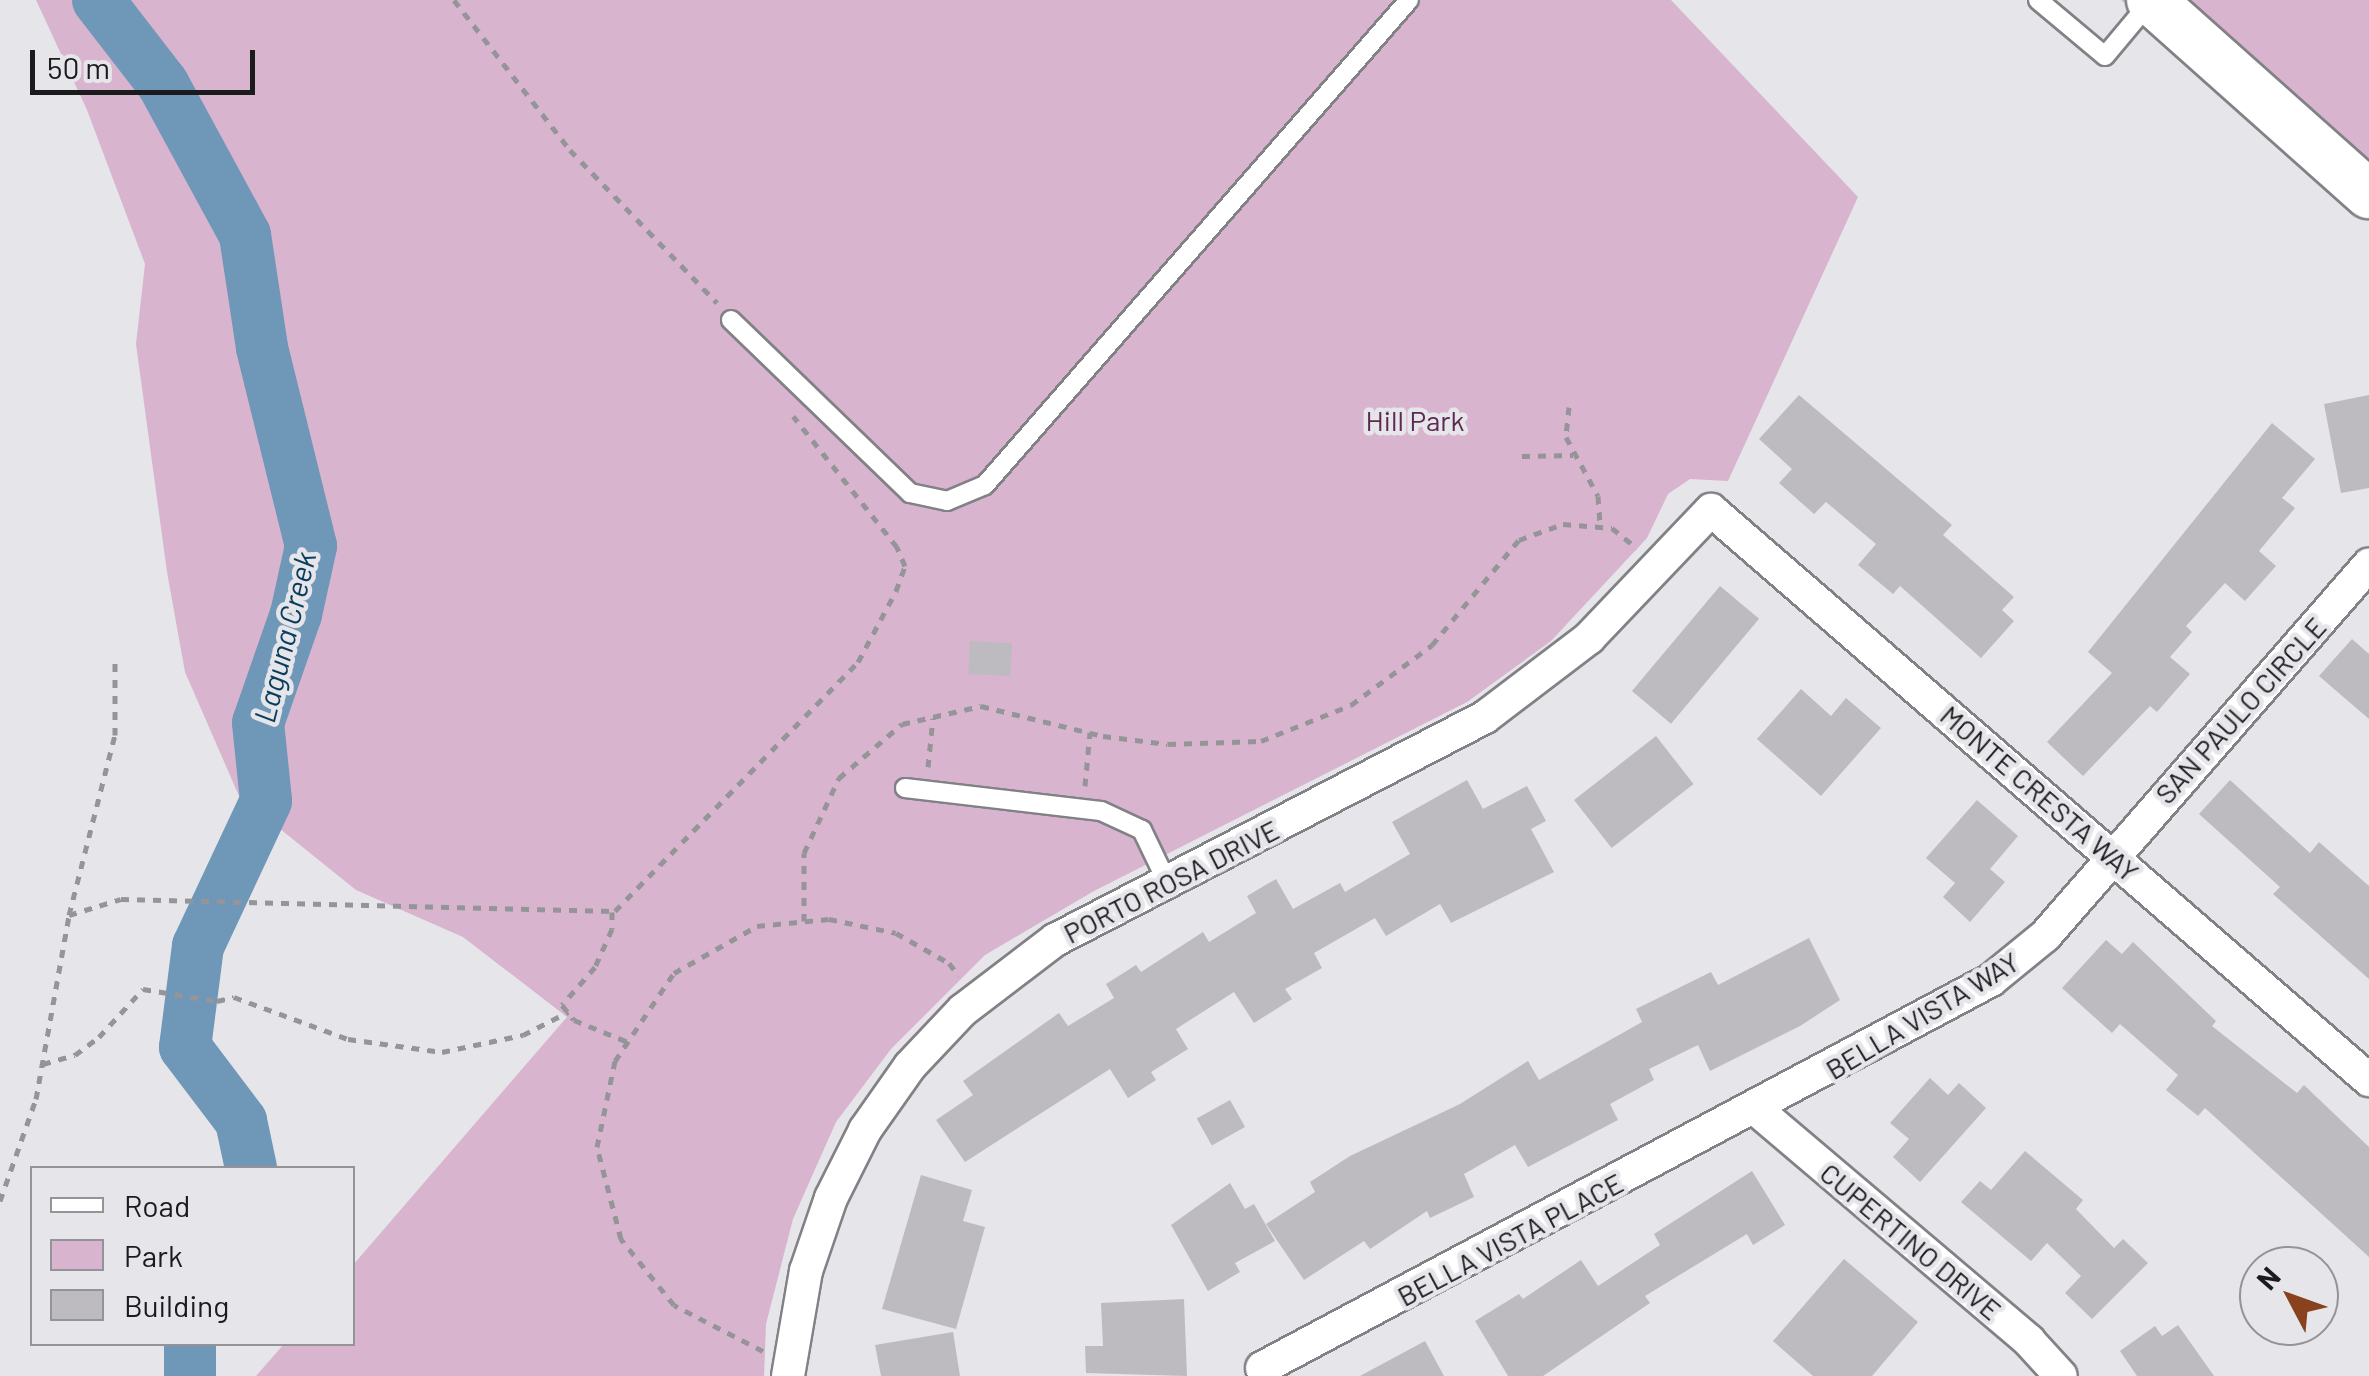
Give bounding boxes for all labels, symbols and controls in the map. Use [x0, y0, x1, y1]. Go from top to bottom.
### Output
scale bar [35, 30, 260, 92]
text: 50 m [47, 49, 110, 85]
park label: Hill Park [1366, 403, 1464, 437]
water label: Laguna Creek [245, 548, 323, 726]
street label: SAN PAULO CIRCLE [2148, 610, 2332, 810]
street label: MONTE CRESTA WAY [1934, 698, 2146, 888]
street label: PORTO ROSA DRIVE [1058, 812, 1284, 950]
street label: BELLA VISTA WAY [1819, 944, 2025, 1086]
street label: CUPERTINO DRIVE [1814, 1156, 2008, 1326]
street label: BELLA VISTA PLACE [1391, 1165, 1629, 1313]
legend [30, 1166, 355, 1346]
text: Road [124, 1187, 190, 1223]
text: Park [124, 1237, 183, 1273]
north arrow [2239, 1246, 2339, 1346]
text: N [2249, 1259, 2287, 1296]
text: Building [124, 1287, 229, 1323]

